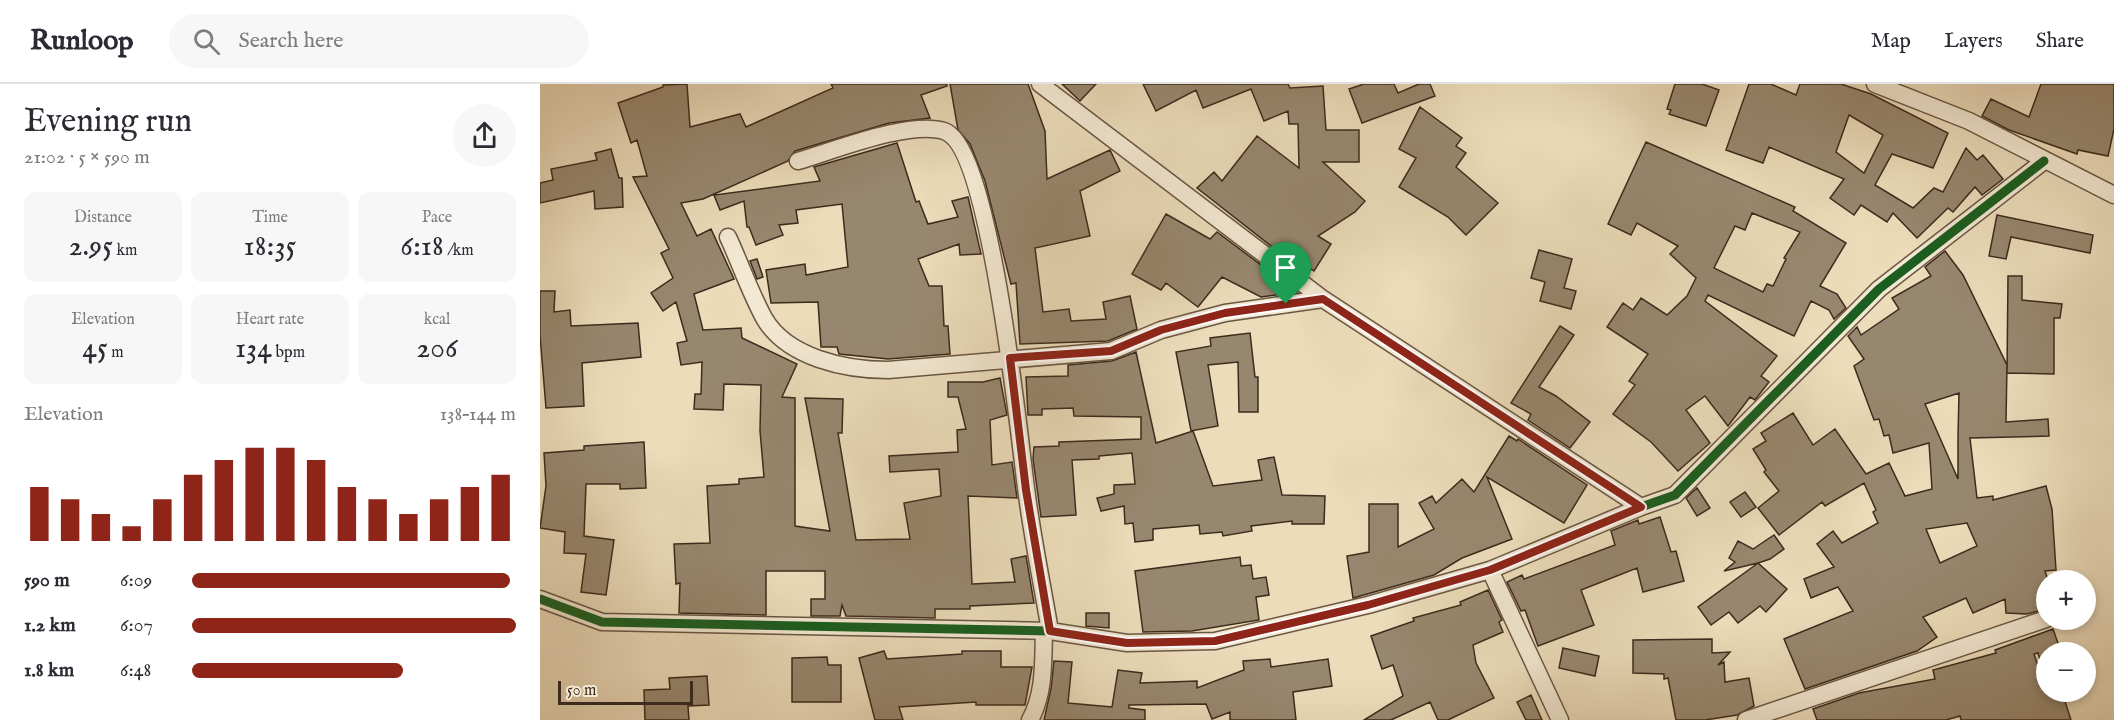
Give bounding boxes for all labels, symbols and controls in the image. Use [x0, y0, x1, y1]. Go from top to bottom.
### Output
search box [169, 14, 589, 68]
text: Runloop [30, 24, 133, 59]
icon: search [190, 25, 223, 58]
text: Search here [238, 27, 343, 55]
text: Map [1871, 28, 1911, 55]
text: Layers [1944, 28, 2003, 55]
text: Share [2036, 28, 2084, 55]
text: Evening run [24, 101, 192, 143]
button: share [453, 104, 516, 167]
text: 21:02 · 5 × 590 m [24, 145, 150, 170]
text: Distance [74, 208, 132, 228]
text: Time [252, 208, 288, 228]
text: Pace [422, 208, 452, 228]
text: 2.95 [69, 228, 113, 266]
text: 18:35 [244, 228, 296, 266]
text: 6:18 [400, 228, 444, 266]
text: km [113, 241, 137, 261]
text: /km [444, 241, 474, 261]
pin [1260, 242, 1311, 304]
icon: arrive [1269, 251, 1302, 284]
text: Elevation [71, 310, 135, 330]
text: Heart rate [236, 310, 304, 330]
text: kcal [424, 310, 450, 330]
text: 45 [82, 330, 108, 368]
text: 134 [235, 330, 272, 368]
text: 206 [416, 330, 458, 368]
text: m [108, 343, 124, 363]
text: bpm [272, 343, 305, 363]
text: Elevation [24, 402, 103, 427]
text: 138–144 m [440, 402, 516, 427]
text: 590 m [24, 568, 70, 593]
text: 6:09 [120, 568, 152, 593]
map controls [2036, 570, 2096, 702]
button: + [2036, 570, 2096, 630]
text: 1.2 km [24, 613, 76, 638]
text: 6:07 [120, 613, 153, 638]
button: − [2036, 642, 2096, 702]
text: 1.8 km [24, 658, 74, 683]
text: 6:48 [120, 658, 151, 683]
scale bar [558, 678, 693, 706]
text: 50 m [567, 681, 596, 701]

